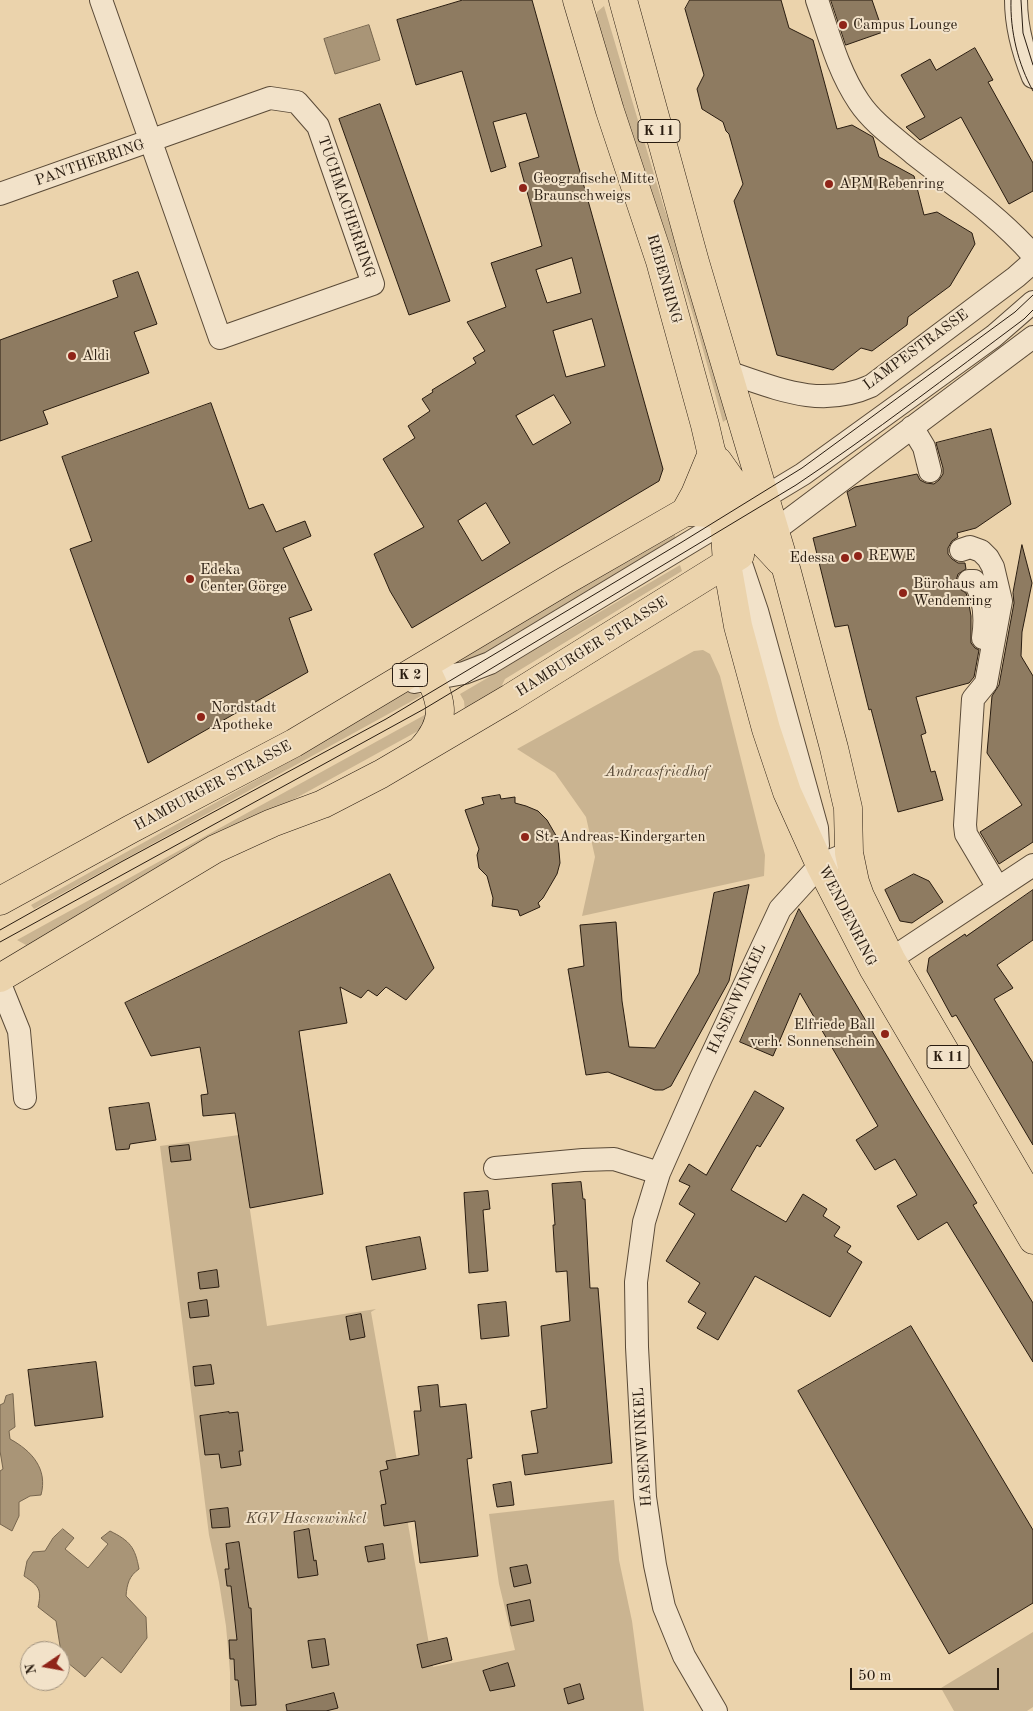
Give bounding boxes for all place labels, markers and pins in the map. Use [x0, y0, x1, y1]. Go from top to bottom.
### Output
place label: Campus Lounge [853, 16, 957, 34]
marker: Campus Lounge [837, 19, 849, 31]
place label: Geografische Mitte Braunschweigs [533, 170, 654, 205]
place label: APM Rebenring [839, 175, 944, 193]
marker: APM Rebenring [823, 178, 835, 190]
marker: Geografische Mitte Braunschweigs [517, 182, 529, 194]
place label: Aldi [82, 347, 109, 365]
marker: Aldi [66, 350, 78, 362]
place label: REWE [868, 547, 915, 565]
place label: Edessa [789, 549, 835, 567]
marker: REWE [852, 550, 864, 562]
marker: Edessa [839, 552, 851, 564]
place label: Edeka Center Görge [200, 561, 287, 596]
marker: Edeka Center Görge [184, 573, 196, 585]
place label: Bürohaus am Wendenring [913, 575, 999, 610]
marker: Bürohaus am Wendenring [897, 587, 909, 599]
place label: Nordstadt Apotheke [211, 699, 276, 734]
marker: Nordstadt Apotheke [195, 711, 207, 723]
place label: St.-Andreas-Kindergarten [535, 828, 705, 846]
marker: St.-Andreas-Kindergarten [519, 831, 531, 843]
place label: Elfriede Ball verh. Sonnenschein [750, 1016, 875, 1051]
marker: Elfriede Ball verh. Sonnenschein [879, 1028, 891, 1040]

